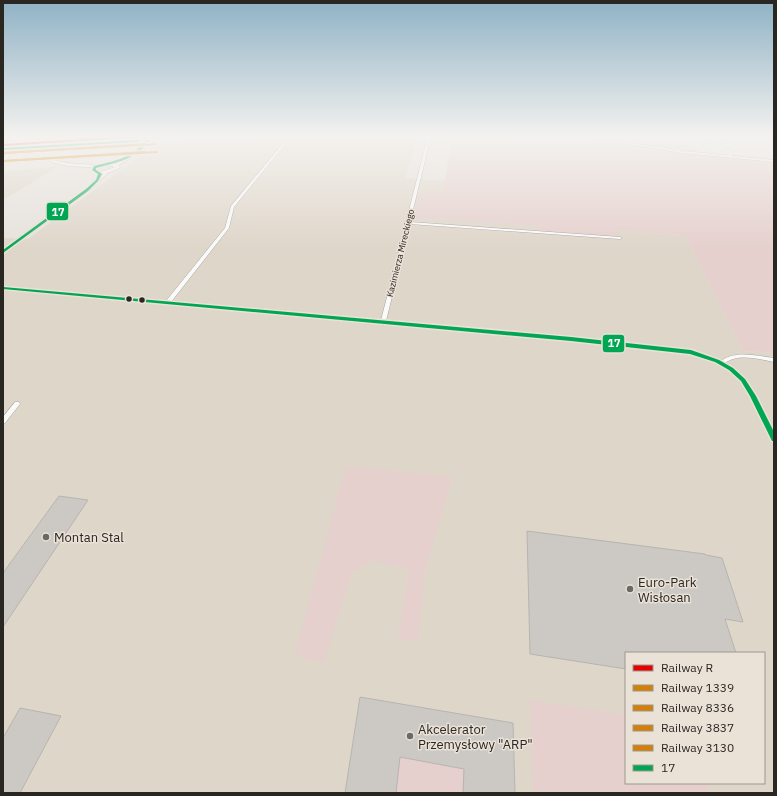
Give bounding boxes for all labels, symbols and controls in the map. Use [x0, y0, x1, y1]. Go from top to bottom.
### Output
line badge: 17 [46, 202, 69, 221]
text: 17 [51, 205, 65, 219]
street label: Kazimierza Mireckiego [384, 208, 416, 298]
unlabelled marker [124, 294, 134, 304]
unlabelled marker [137, 295, 147, 305]
line badge: 17 [602, 334, 625, 353]
text: 17 [607, 336, 621, 350]
place label: Montan Stal [54, 529, 124, 546]
marker: Montan Stal [41, 532, 51, 542]
place label: Euro-Park Wisłosan [638, 574, 697, 606]
marker: Euro-Park Wisłosan [625, 584, 635, 594]
legend [625, 652, 765, 784]
text: Railway R [661, 660, 713, 675]
text: Railway 1339 [661, 680, 734, 695]
text: Railway 8336 [661, 700, 734, 715]
text: Railway 3837 [661, 720, 734, 735]
place label: Akcelerator Przemysłowy "ARP" [418, 721, 533, 753]
marker: Akcelerator Przemysłowy "ARP" [405, 731, 415, 741]
text: Railway 3130 [661, 740, 734, 755]
text: 17 [661, 760, 675, 775]

